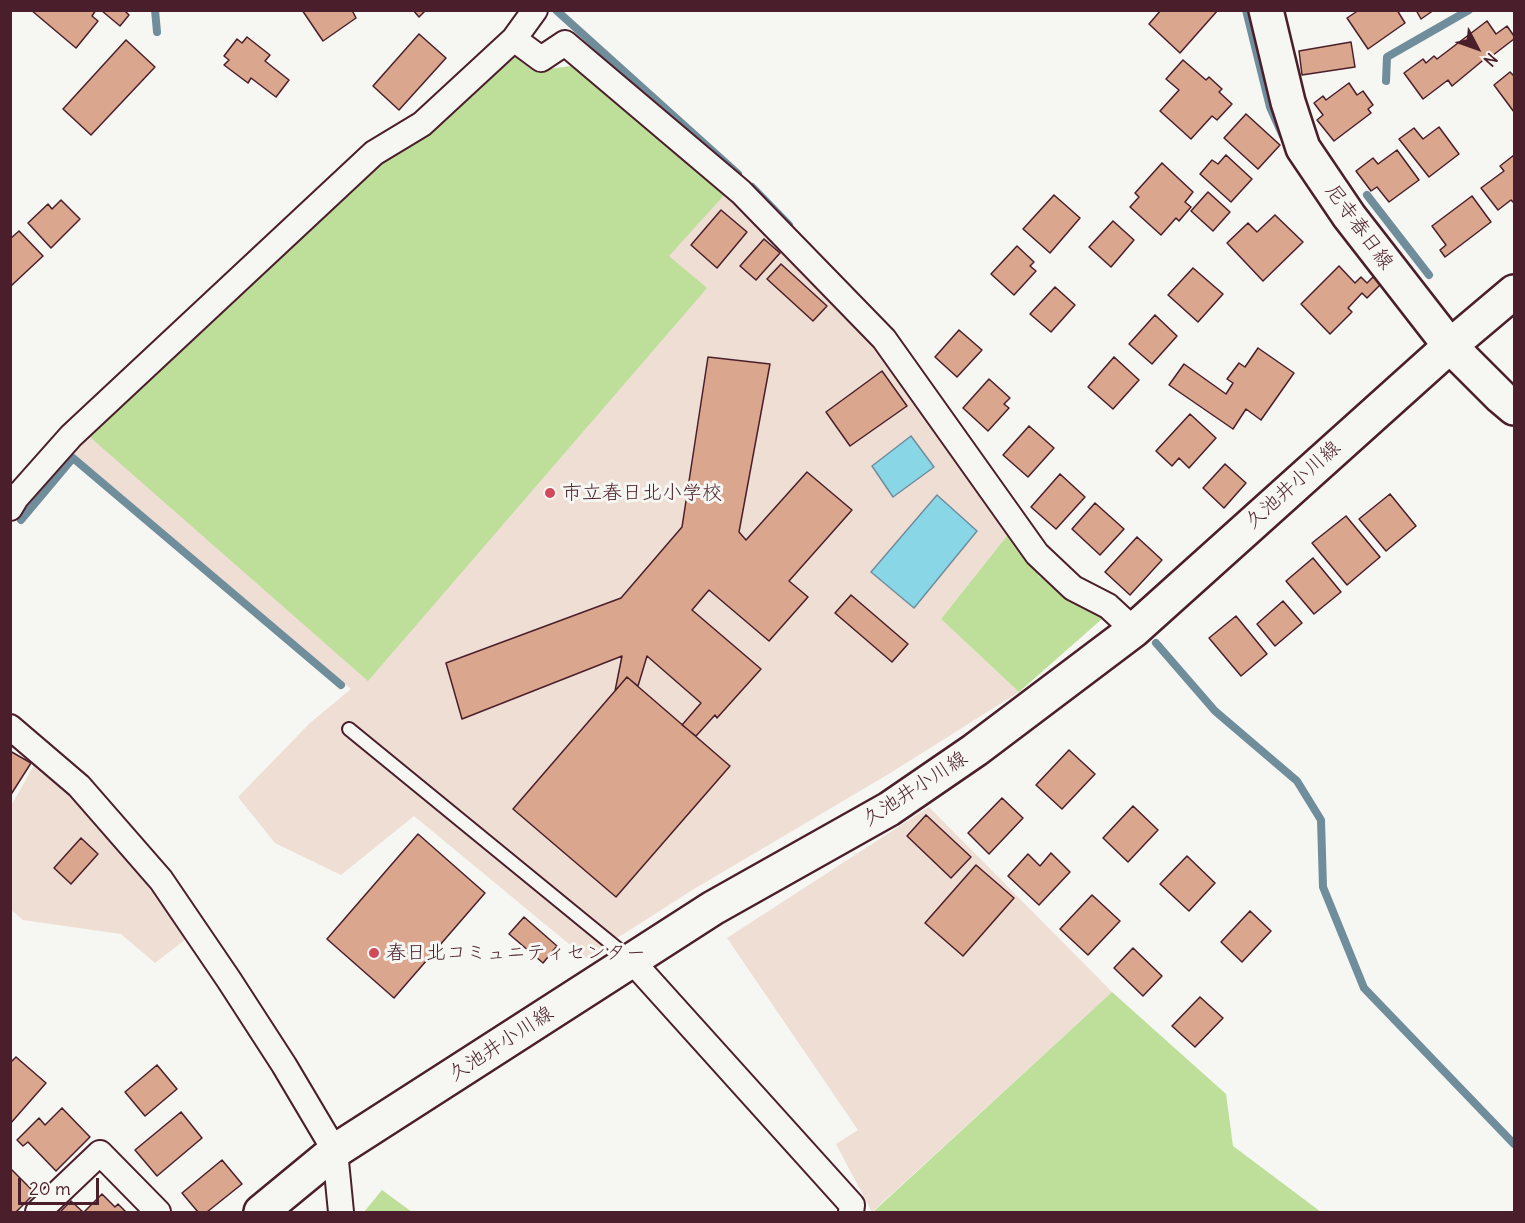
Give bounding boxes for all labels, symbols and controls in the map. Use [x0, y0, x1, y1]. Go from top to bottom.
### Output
north arrow [1447, 18, 1507, 78]
text: N [1479, 49, 1502, 71]
street label: 尼寺春日線 [1320, 179, 1398, 275]
street label: 久池井小川線 [1240, 436, 1346, 534]
place label: 市立春日北小学校 [562, 481, 722, 505]
marker: 市立春日北小学校 [543, 486, 557, 500]
street label: 久池井小川線 [858, 746, 972, 832]
place label: 春日北コミュニティセンター [386, 941, 646, 965]
marker: 春日北コミュニティセンター [367, 946, 381, 960]
street label: 久池井小川線 [444, 1001, 558, 1087]
scale bar [21, 1166, 102, 1204]
text: 20 m [29, 1177, 71, 1200]

